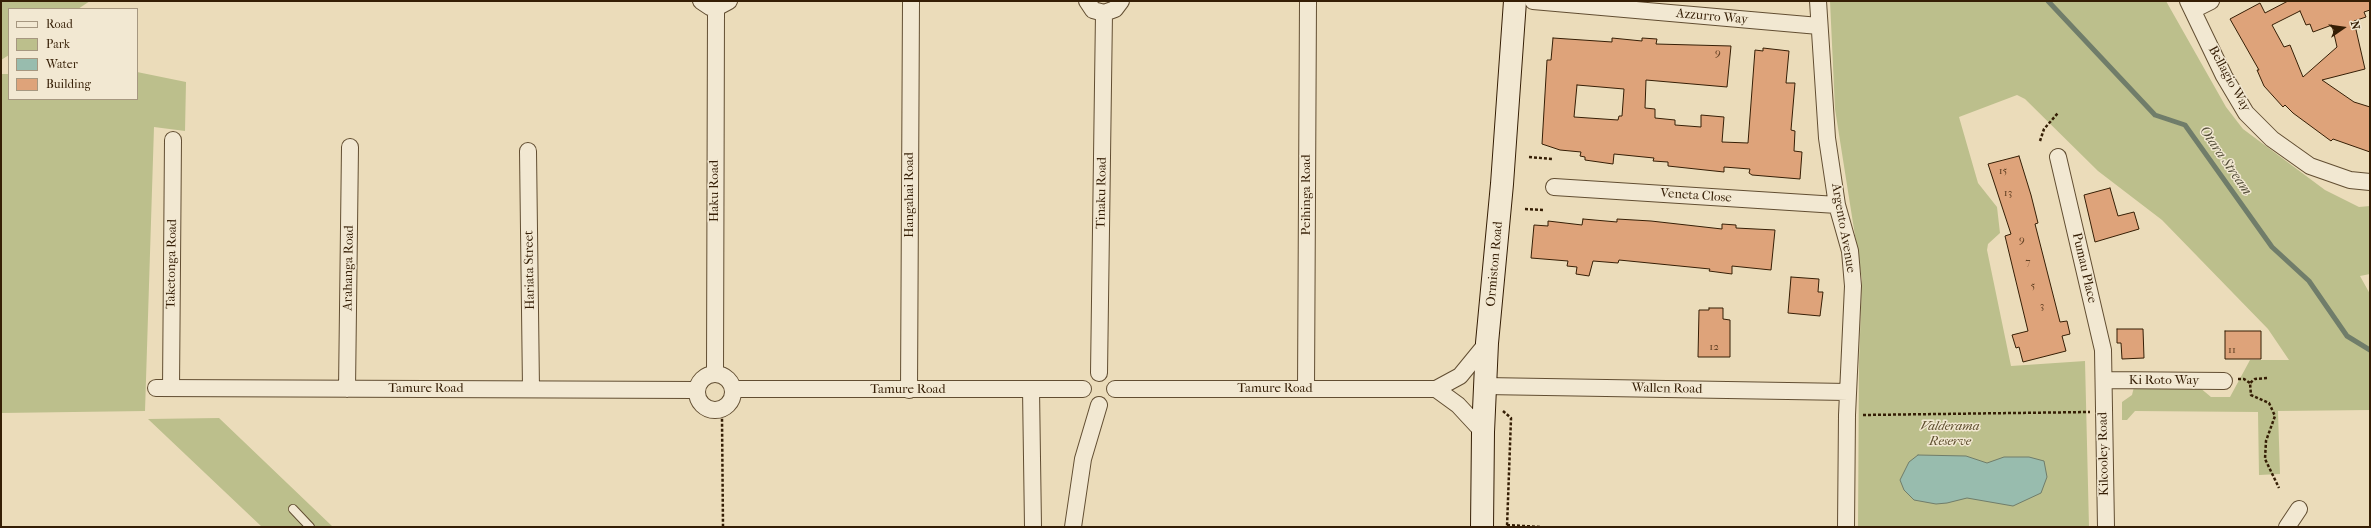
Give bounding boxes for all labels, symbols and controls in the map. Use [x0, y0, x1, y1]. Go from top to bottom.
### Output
street label: Azzurro Way [1675, 6, 1749, 28]
legend [8, 8, 138, 100]
north arrow [2323, 8, 2363, 48]
text: Road [46, 17, 73, 31]
text: N [2348, 20, 2362, 31]
text: Park [46, 37, 70, 51]
street label: Bellagio Way [2205, 43, 2253, 115]
house number: 9 [1715, 46, 1721, 60]
text: Water [46, 57, 78, 71]
text: Building [46, 77, 91, 91]
water label: Otara Stream [2195, 123, 2255, 199]
street label: Hangahai Road [902, 152, 918, 238]
street label: Peihinga Road [1299, 154, 1315, 236]
street label: Tinaku Road [1094, 157, 1110, 229]
street label: Haku Road [707, 160, 723, 222]
house number: 15 [1999, 164, 2007, 178]
street label: Argento Avenue [1827, 182, 1859, 274]
street label: Veneta Close [1660, 186, 1732, 206]
house number: 13 [2004, 186, 2012, 200]
street label: Taketonga Road [163, 219, 181, 309]
street label: Ormiston Road [1483, 221, 1507, 307]
street label: Arahanga Road [340, 225, 358, 311]
street label: Hariata Street [522, 230, 538, 310]
street label: Pumau Place [2068, 231, 2100, 305]
house number: 9 [2019, 233, 2025, 247]
house number: 7 [2025, 255, 2031, 269]
house number: 5 [2031, 279, 2035, 293]
house number: 3 [2040, 299, 2044, 313]
house number: 12 [1709, 340, 1719, 354]
house number: 11 [2228, 343, 2236, 357]
street label: Ki Roto Way [2129, 373, 2199, 389]
street label: Tamure Road [388, 381, 464, 397]
street label: Tamure Road [1237, 381, 1313, 397]
street label: Wallen Road [1632, 381, 1702, 397]
street label: Tamure Road [870, 382, 946, 398]
street label: Kilcooley Road [2095, 412, 2113, 496]
park label: Valderama Reserve [1920, 419, 1980, 450]

